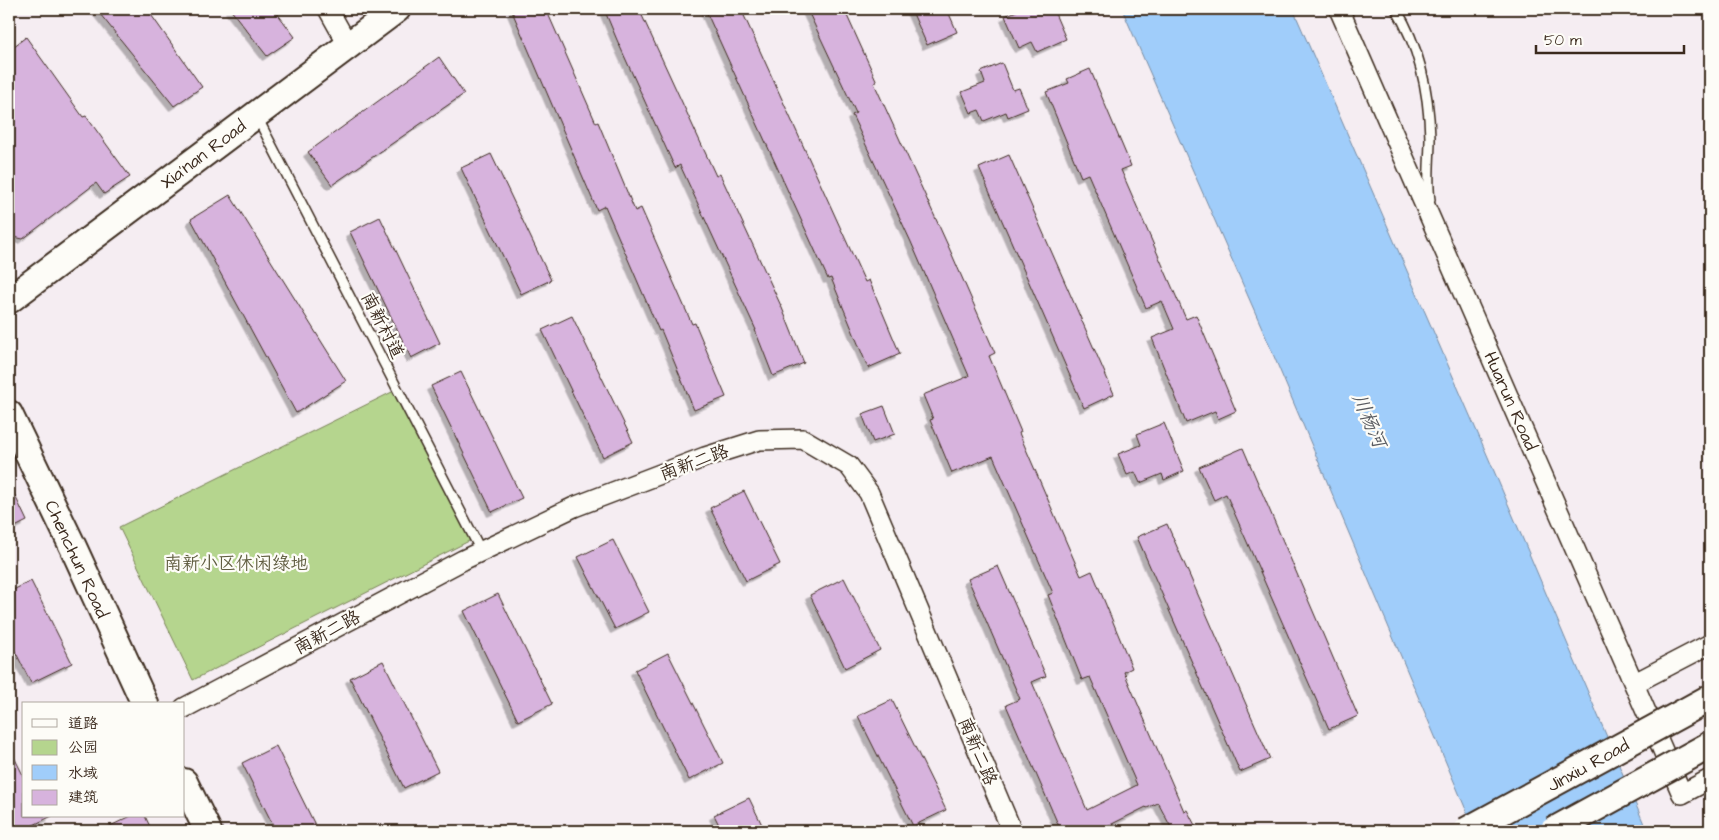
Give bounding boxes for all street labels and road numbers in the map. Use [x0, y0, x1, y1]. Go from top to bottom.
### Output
street label: Xia'nan Road [155, 114, 251, 195]
street label: 南新村道 [355, 287, 410, 363]
street label: Huarun Road [1478, 348, 1543, 455]
street label: 南新二路 [656, 438, 732, 487]
street label: Chenchun Road [38, 496, 115, 622]
street label: 南新二路 [290, 605, 365, 660]
street label: 南新二路 [952, 713, 1003, 789]
street label: Jinxiu Road [1543, 733, 1634, 798]

